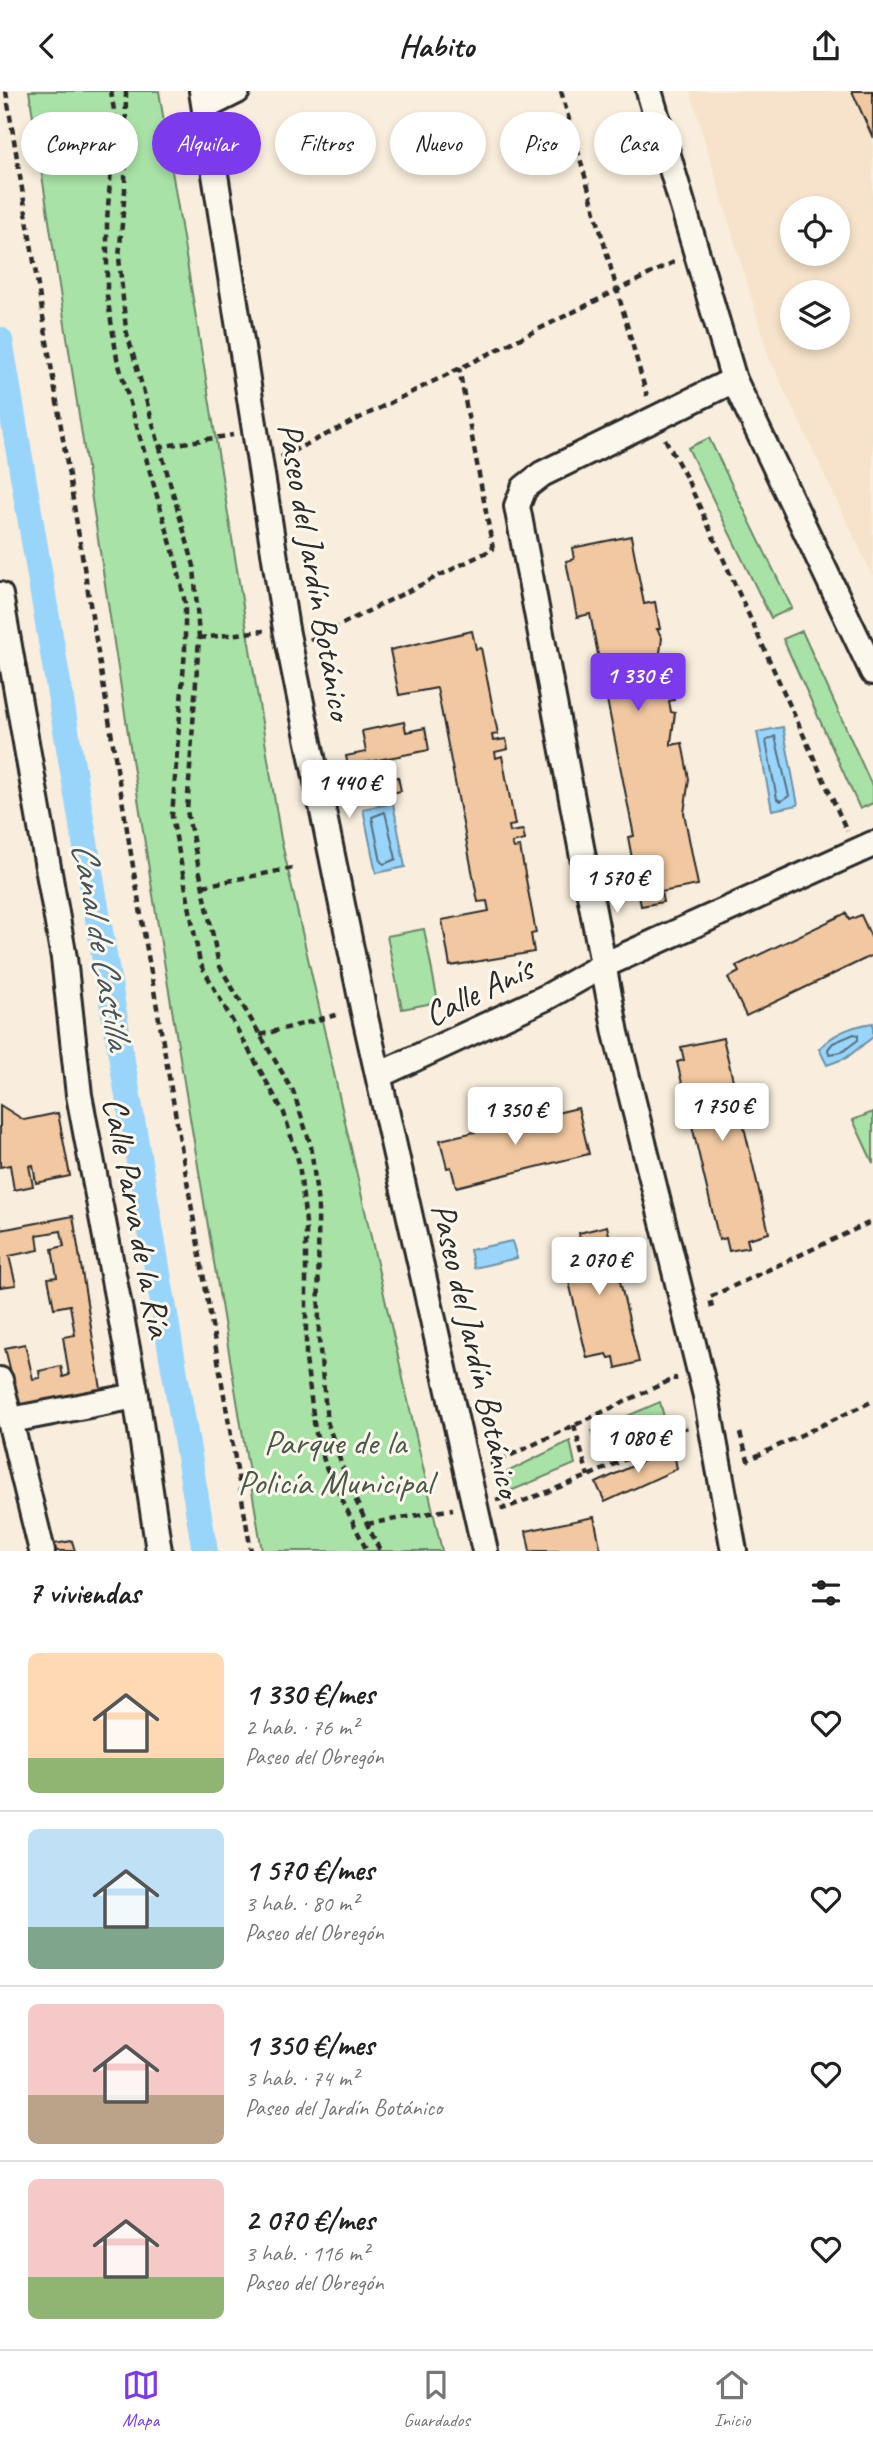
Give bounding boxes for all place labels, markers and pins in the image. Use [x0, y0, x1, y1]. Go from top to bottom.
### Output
pin: 1 330 € [573, 653, 703, 713]
pin: 1 440 € [284, 761, 414, 820]
pin: 1 570 € [552, 855, 682, 915]
pin: 1 750 € [657, 1083, 787, 1143]
pin: 1 350 € [450, 1087, 580, 1147]
pin: 2 070 € [534, 1237, 664, 1297]
pin: 1 080 € [573, 1415, 703, 1475]

